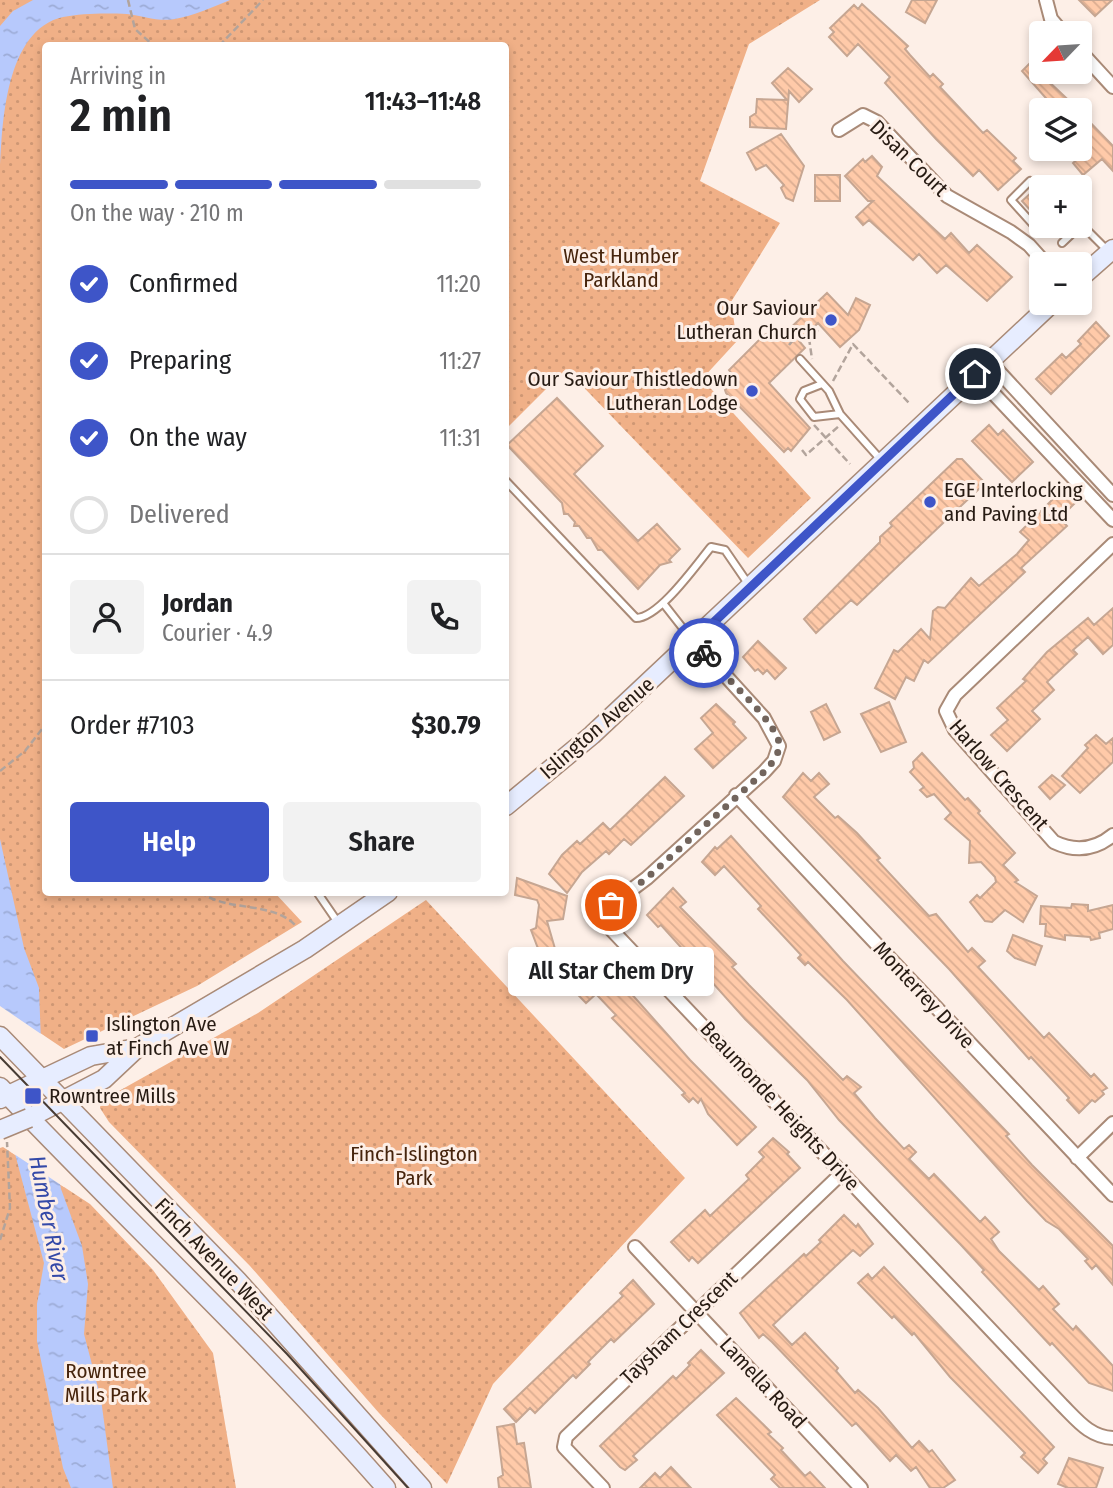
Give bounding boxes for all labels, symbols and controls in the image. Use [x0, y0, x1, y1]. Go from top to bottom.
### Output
north arrow [1029, 21, 1092, 84]
map controls [1029, 21, 1092, 315]
text: Arriving in [70, 62, 166, 90]
text: 11:43–11:48 [365, 86, 481, 117]
text: 2 min [70, 88, 172, 143]
button: layers [1029, 98, 1092, 161]
street label: Disan Court [864, 114, 954, 202]
button: + [1029, 175, 1092, 238]
text: On the way · 210 m [70, 199, 244, 227]
park label: West Humber Parkland [563, 243, 679, 293]
button: − [1029, 252, 1092, 315]
icon: check [70, 265, 108, 303]
text: Confirmed [129, 268, 239, 299]
text: 11:20 [436, 270, 481, 298]
place label: Our Saviour Lutheran Church [676, 295, 818, 345]
marker: Our Saviour Lutheran Church [823, 312, 839, 328]
icon: check [70, 342, 108, 380]
pin [945, 344, 1005, 404]
text: Preparing [129, 345, 231, 376]
text: 11:27 [439, 347, 481, 375]
icon: home [956, 355, 994, 393]
place label: Our Saviour Thistledown Lutheran Lodge [528, 366, 738, 416]
marker: Our Saviour Thistledown Lutheran Lodge [744, 383, 760, 399]
icon: check [70, 419, 108, 457]
text: On the way [129, 422, 247, 453]
text: 11:31 [440, 424, 481, 452]
place label: EGE Interlocking and Paving Ltd [944, 477, 1083, 527]
marker: EGE Interlocking and Paving Ltd [922, 494, 938, 510]
text: Delivered [129, 499, 230, 530]
button: person [70, 580, 144, 654]
button: phone [407, 580, 481, 654]
text: Jordan [162, 588, 233, 619]
courier [669, 618, 739, 688]
text: Courier · 4.9 [162, 619, 273, 647]
icon: bike [685, 634, 723, 672]
street label: Islington Avenue [535, 671, 659, 785]
text: Order #7103 [70, 710, 194, 741]
text: $30.79 [411, 710, 481, 741]
street label: Harlow Crescent [944, 714, 1054, 836]
button: Help [70, 802, 269, 882]
button: Share [283, 802, 481, 882]
pin [581, 875, 641, 935]
icon: bag [592, 886, 630, 924]
street label: Monterrey Drive [868, 936, 980, 1054]
callout: All Star Chem Dry [508, 947, 714, 996]
text: All Star Chem Dry [529, 957, 693, 985]
place label: Islington Ave at Finch Ave W [106, 1011, 230, 1061]
street label: Beaumonde Heights Drive [695, 1016, 865, 1196]
marker: Islington Ave at Finch Ave W [84, 1028, 100, 1044]
place label: Rowntree Mills [49, 1083, 176, 1109]
marker: Rowntree Mills [23, 1086, 43, 1106]
park label: Finch-Islington Park [350, 1141, 478, 1191]
water label: Humber River [23, 1153, 75, 1284]
street label: Finch Avenue West [149, 1193, 279, 1326]
street label: Taysham Crescent [615, 1266, 743, 1390]
street label: Lamella Road [714, 1332, 812, 1434]
park label: Rowntree Mills Park [65, 1358, 147, 1408]

